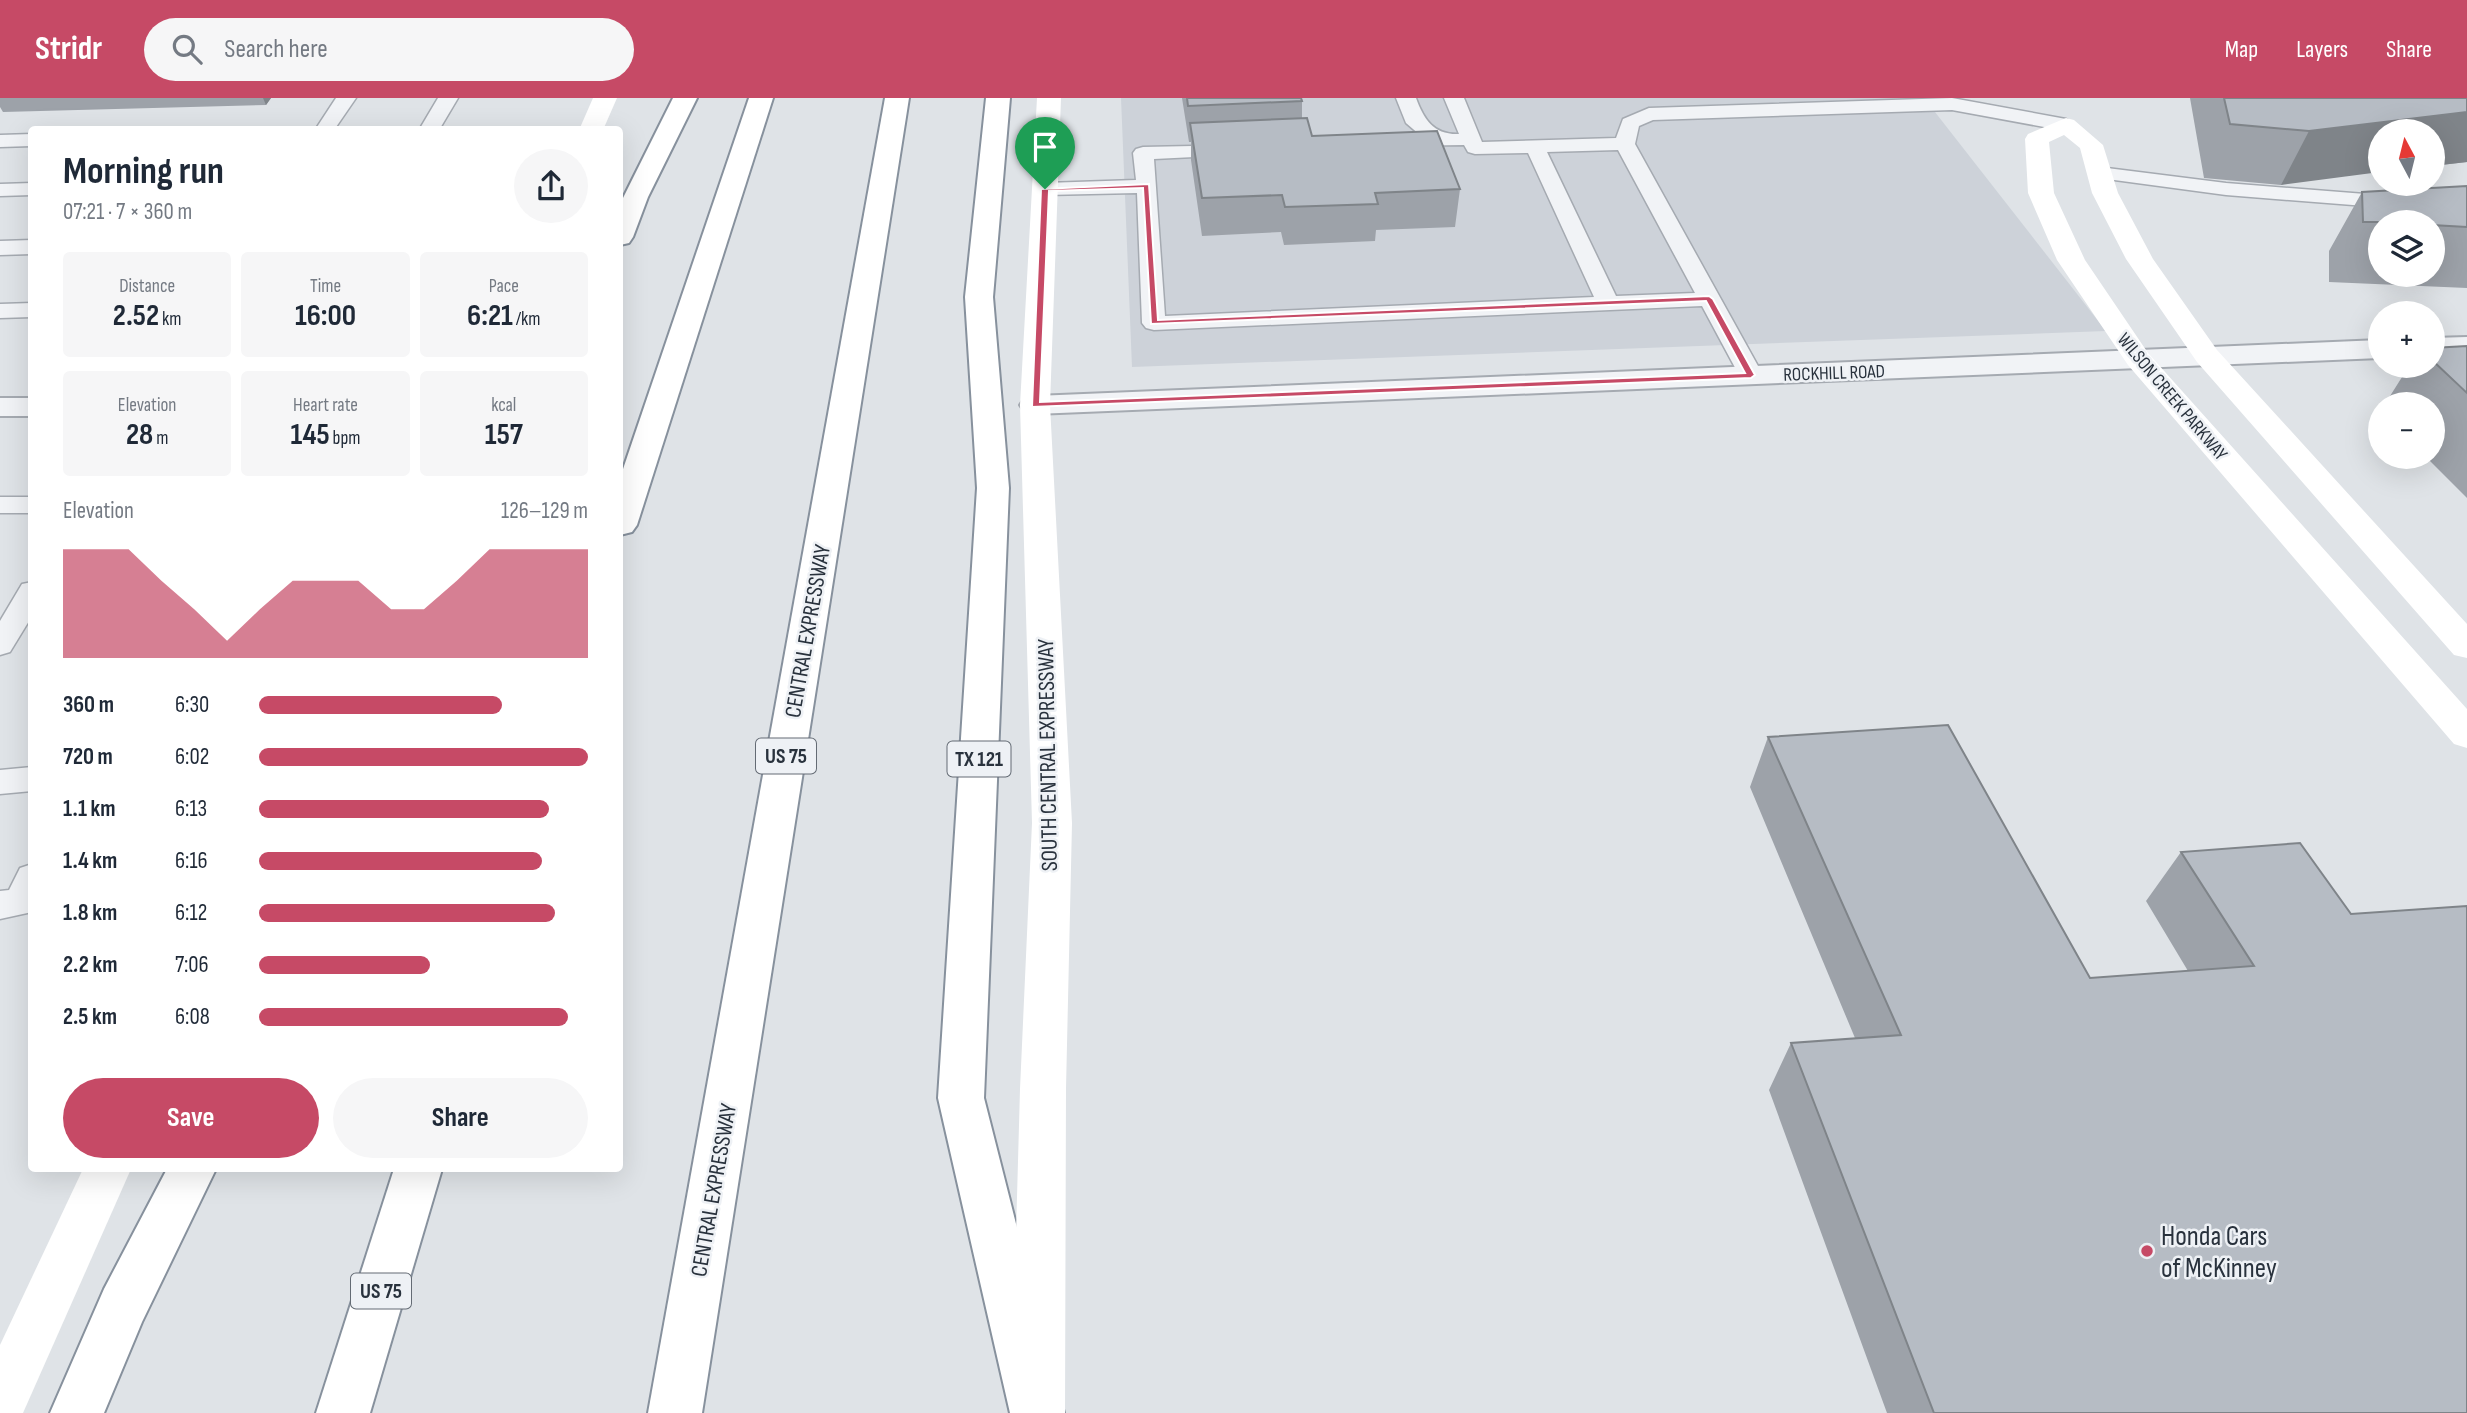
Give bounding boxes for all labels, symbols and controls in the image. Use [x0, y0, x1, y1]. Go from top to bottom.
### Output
search box [144, 18, 634, 81]
text: Stridr [35, 29, 102, 69]
icon: search [168, 30, 206, 68]
text: Search here [224, 34, 328, 65]
text: Map [2225, 35, 2258, 64]
text: Layers [2296, 35, 2348, 64]
text: Share [2386, 35, 2432, 64]
pin [1015, 117, 1075, 189]
north arrow [2368, 119, 2445, 196]
map controls [2368, 119, 2445, 469]
icon: arrive [1026, 128, 1064, 166]
text: Morning run [63, 149, 224, 194]
button: share [514, 149, 588, 223]
text: 07:21 · 7 × 360 m [63, 198, 192, 226]
button: layers [2368, 210, 2445, 287]
text: Distance [119, 275, 175, 298]
text: Time [310, 275, 341, 298]
text: Pace [489, 275, 519, 298]
text: 2.52 [113, 298, 159, 334]
text: 16:00 [295, 298, 356, 334]
text: 6:21 [467, 298, 513, 334]
button: + [2368, 301, 2445, 378]
text: km [159, 308, 182, 331]
text: /km [513, 308, 541, 331]
street label: WILSON CREEK PARKWAY [2112, 329, 2232, 465]
street label: ROCKHILL ROAD [1783, 360, 1885, 387]
button: − [2368, 392, 2445, 469]
text: Elevation [118, 394, 176, 417]
text: Heart rate [293, 394, 358, 417]
text: kcal [491, 394, 516, 417]
text: 28 [126, 417, 153, 453]
text: 145 [290, 417, 330, 453]
text: 157 [485, 417, 523, 453]
text: m [153, 427, 168, 450]
text: bpm [330, 427, 361, 450]
text: Elevation [63, 497, 134, 525]
text: 126–129 m [501, 497, 588, 525]
street label: CENTRAL EXPRESSWAY [779, 542, 837, 720]
street label: SOUTH CENTRAL EXPRESSWAY [1032, 638, 1064, 871]
text: 360 m [63, 691, 114, 719]
text: 6:30 [175, 691, 209, 719]
road number: US 75 [756, 738, 816, 774]
road number: TX 121 [948, 742, 1010, 776]
text: 720 m [63, 743, 113, 771]
text: 6:02 [175, 743, 209, 771]
text: 1.1 km [63, 795, 116, 823]
text: 6:13 [175, 795, 207, 823]
text: 1.4 km [63, 847, 117, 875]
text: 6:16 [175, 847, 208, 875]
text: 1.8 km [63, 899, 117, 927]
text: 6:12 [175, 899, 207, 927]
text: 2.2 km [63, 951, 117, 979]
text: 7:06 [175, 951, 209, 979]
text: 2.5 km [63, 1003, 117, 1031]
text: 6:08 [175, 1003, 210, 1031]
button: Save [63, 1078, 319, 1158]
button: Share [333, 1078, 588, 1158]
street label: CENTRAL EXPRESSWAY [685, 1101, 743, 1279]
place label: Honda Cars of McKinney [2161, 1220, 2277, 1285]
marker: Honda Cars of McKinney [2139, 1243, 2155, 1259]
road number: US 75 [351, 1274, 411, 1308]

